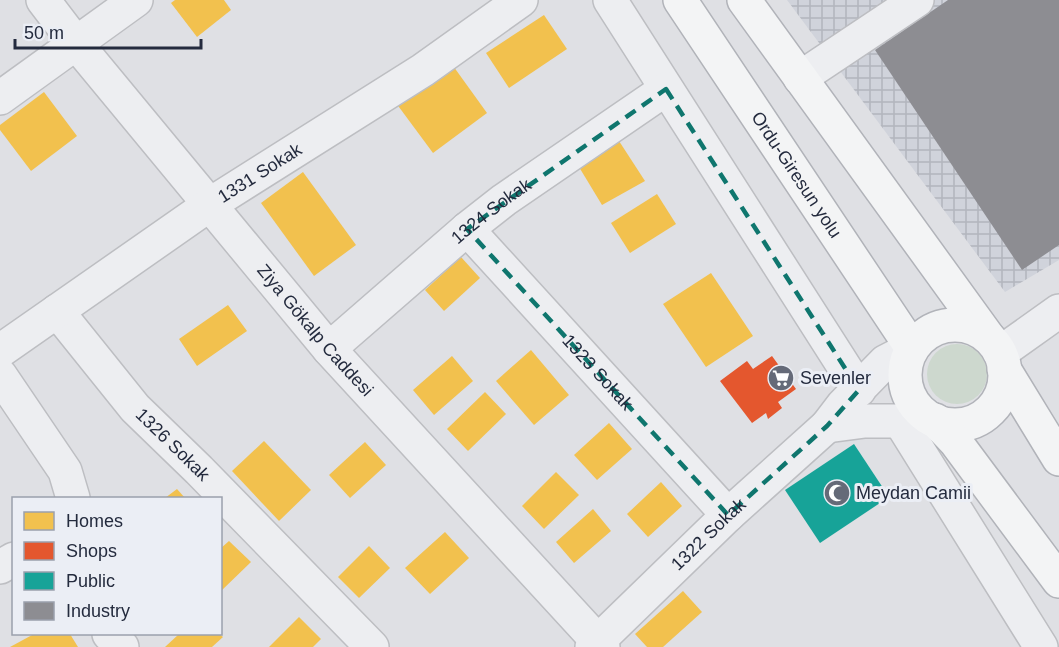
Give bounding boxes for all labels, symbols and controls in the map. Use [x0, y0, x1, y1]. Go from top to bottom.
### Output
scale bar [15, 12, 201, 50]
text: 50 m [24, 23, 64, 43]
street label: Ordu-Giresun yolu [747, 108, 846, 241]
street label: 1331 Sokak [214, 139, 306, 207]
street label: 1324 Sokak [447, 174, 536, 248]
street label: Ziya Gökalp Caddesi [253, 260, 377, 400]
street label: 1323 Sokak [558, 330, 638, 415]
supermarket icon: Sevenler [766, 363, 796, 393]
place label: Sevenler [800, 368, 871, 388]
street label: 1326 Sokak [132, 404, 215, 486]
mosque icon: Meydan Camii [822, 478, 852, 508]
place label: Meydan Camii [856, 483, 971, 503]
street label: 1322 Sokak [667, 493, 750, 574]
legend [12, 497, 222, 635]
text: Homes [66, 511, 123, 531]
text: Shops [66, 541, 117, 561]
text: Public [66, 571, 115, 591]
text: Industry [66, 601, 130, 621]

